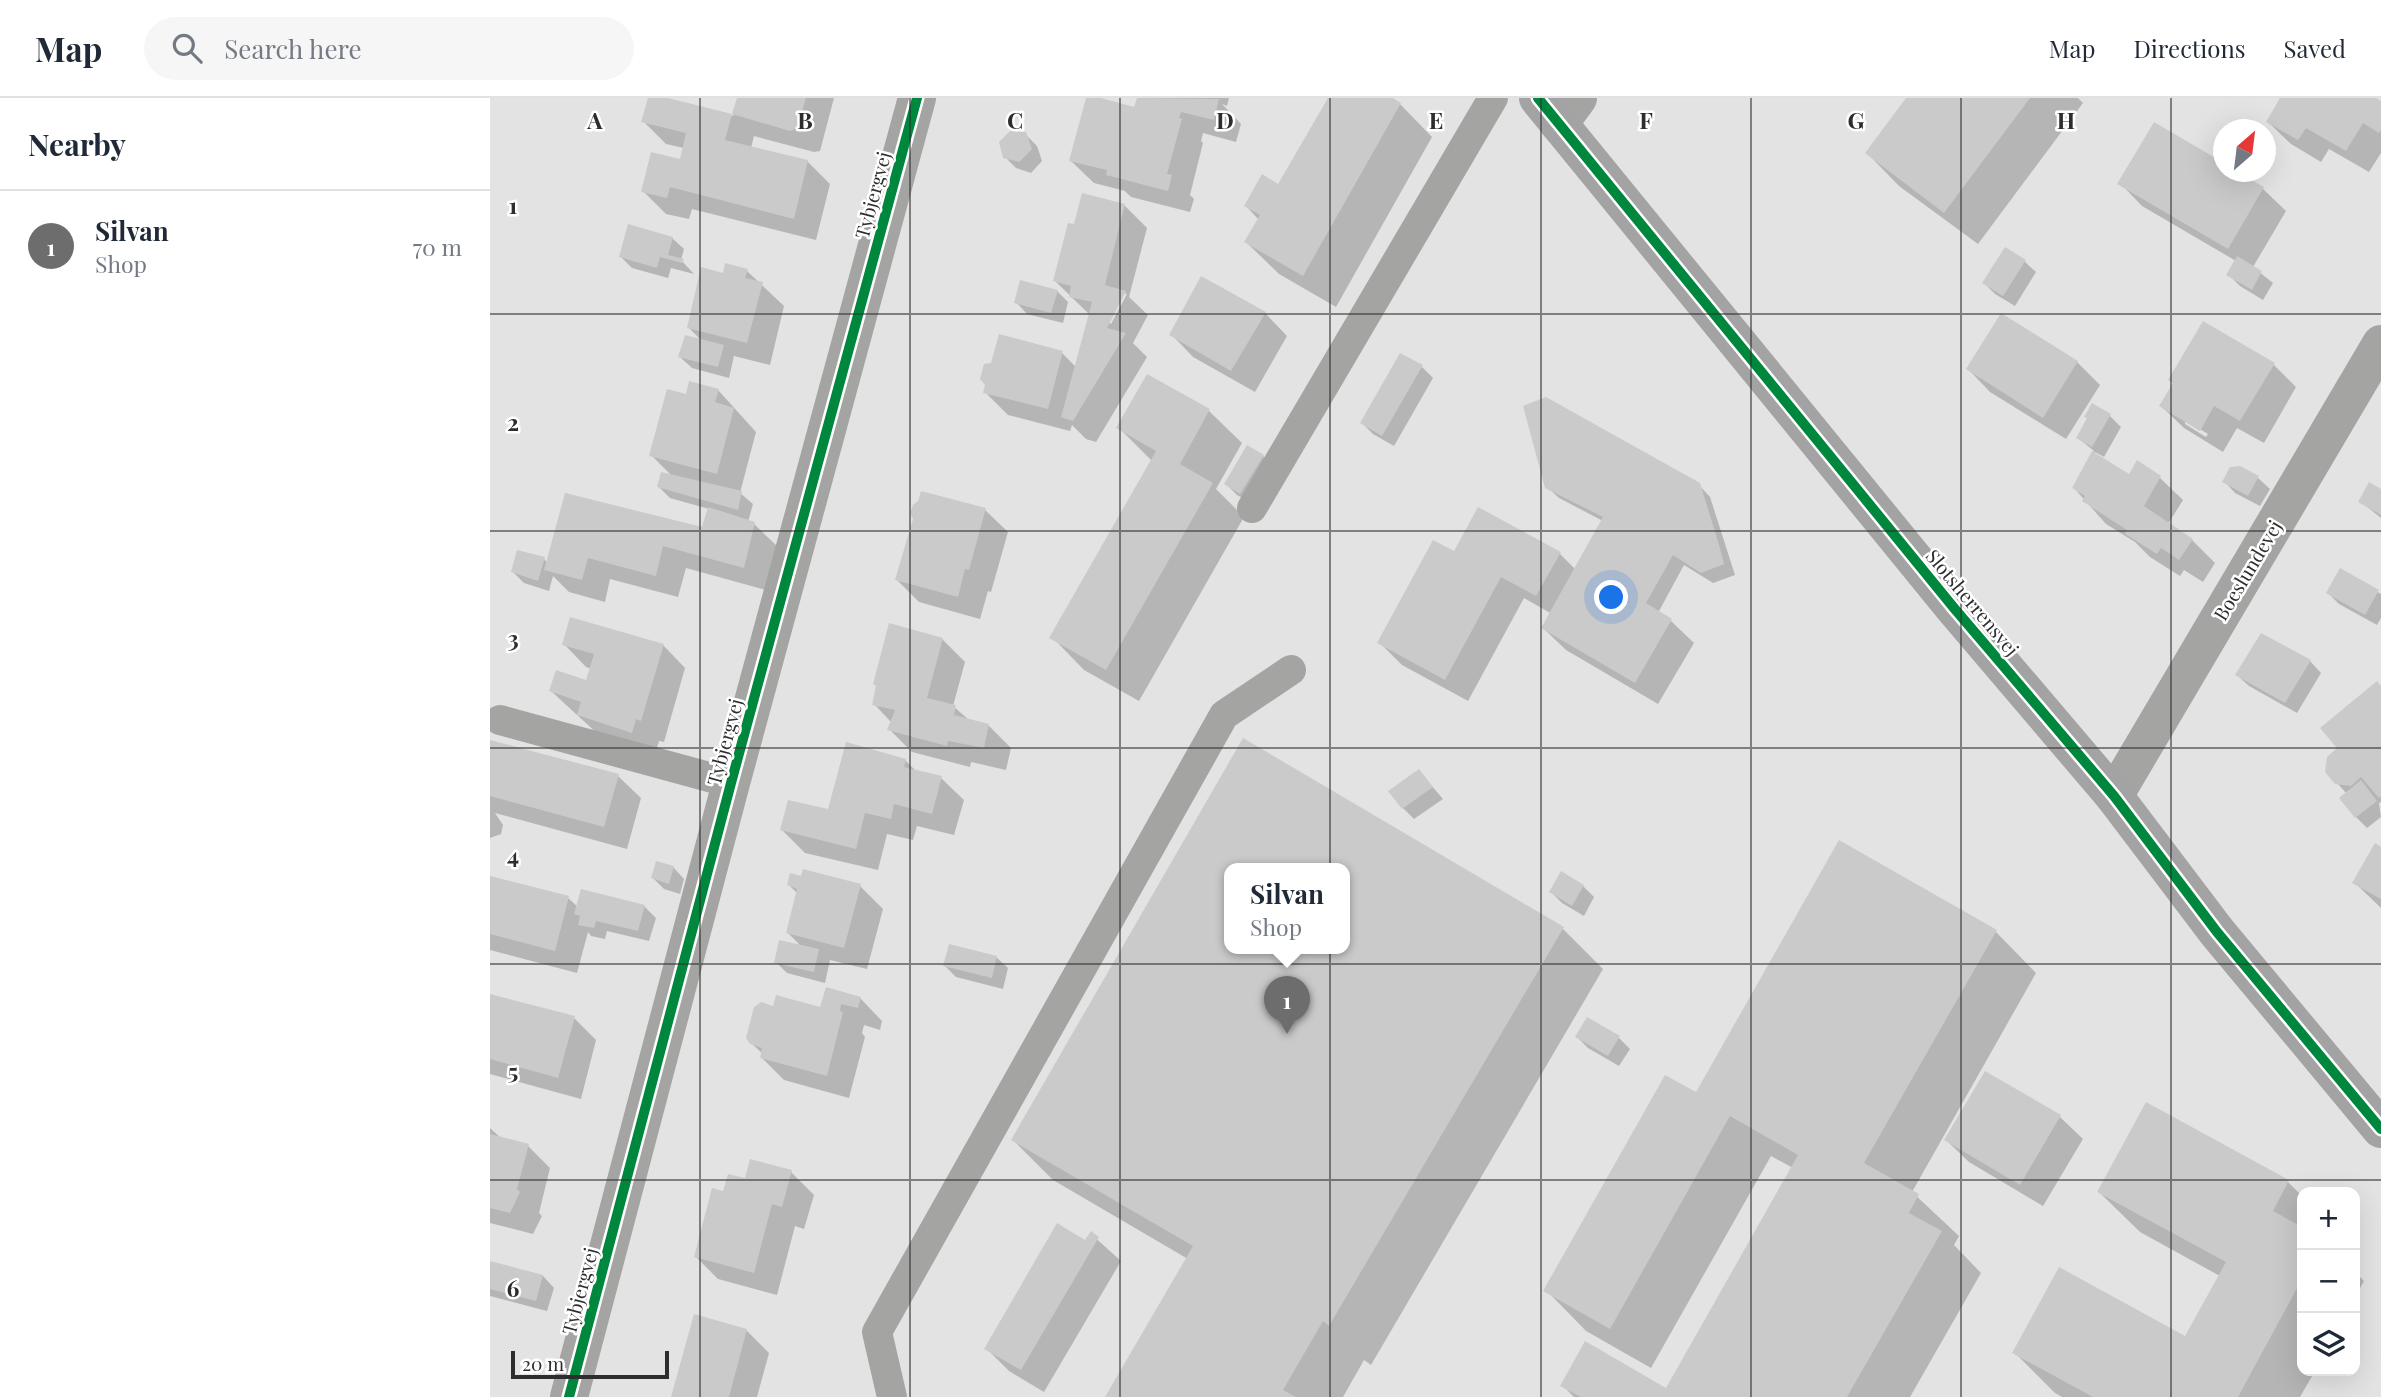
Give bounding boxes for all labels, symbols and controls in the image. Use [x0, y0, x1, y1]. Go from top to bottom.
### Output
search box [144, 17, 634, 80]
text: Map [35, 26, 102, 70]
icon: search [168, 29, 206, 67]
text: Search here [224, 31, 362, 66]
text: Map [2049, 32, 2095, 64]
text: Directions [2133, 32, 2246, 64]
text: Saved [2284, 32, 2346, 64]
text: A [586, 104, 603, 135]
text: B [797, 104, 813, 135]
text: C [1007, 104, 1023, 135]
text: D [1216, 104, 1234, 135]
text: E [1429, 104, 1443, 135]
text: F [1639, 104, 1653, 135]
text: G [1848, 104, 1865, 135]
text: H [2057, 104, 2075, 135]
north arrow [2213, 119, 2276, 182]
text: Nearby [28, 124, 126, 164]
street label: Tybjergvej [848, 149, 896, 241]
text: 1 [509, 189, 518, 220]
text: Silvan [95, 213, 169, 248]
text: 1 [47, 231, 55, 262]
text: 70 m [413, 231, 462, 262]
text: Shop [95, 248, 147, 279]
text: 2 [507, 406, 519, 437]
street label: Boeslundevej [2207, 515, 2287, 625]
street label: Slotsherrensvej [1921, 543, 2025, 661]
your location [1594, 580, 1628, 614]
text: 3 [507, 622, 519, 653]
street label: Tybjergvej [700, 696, 748, 788]
text: 4 [507, 839, 519, 870]
popup [1224, 863, 1350, 954]
text: Silvan [1250, 876, 1324, 911]
text: Shop [1250, 911, 1302, 942]
pin: 1 [1264, 976, 1310, 1034]
text: 5 [508, 1055, 518, 1086]
map controls [2297, 1187, 2360, 1376]
button: + [2297, 1187, 2360, 1250]
street label: Tybjergvej [555, 1245, 603, 1337]
button: − [2297, 1250, 2360, 1313]
text: 6 [507, 1272, 520, 1303]
button: layers [2297, 1313, 2360, 1376]
scale bar [511, 1348, 668, 1380]
text: 20 m [522, 1350, 564, 1376]

